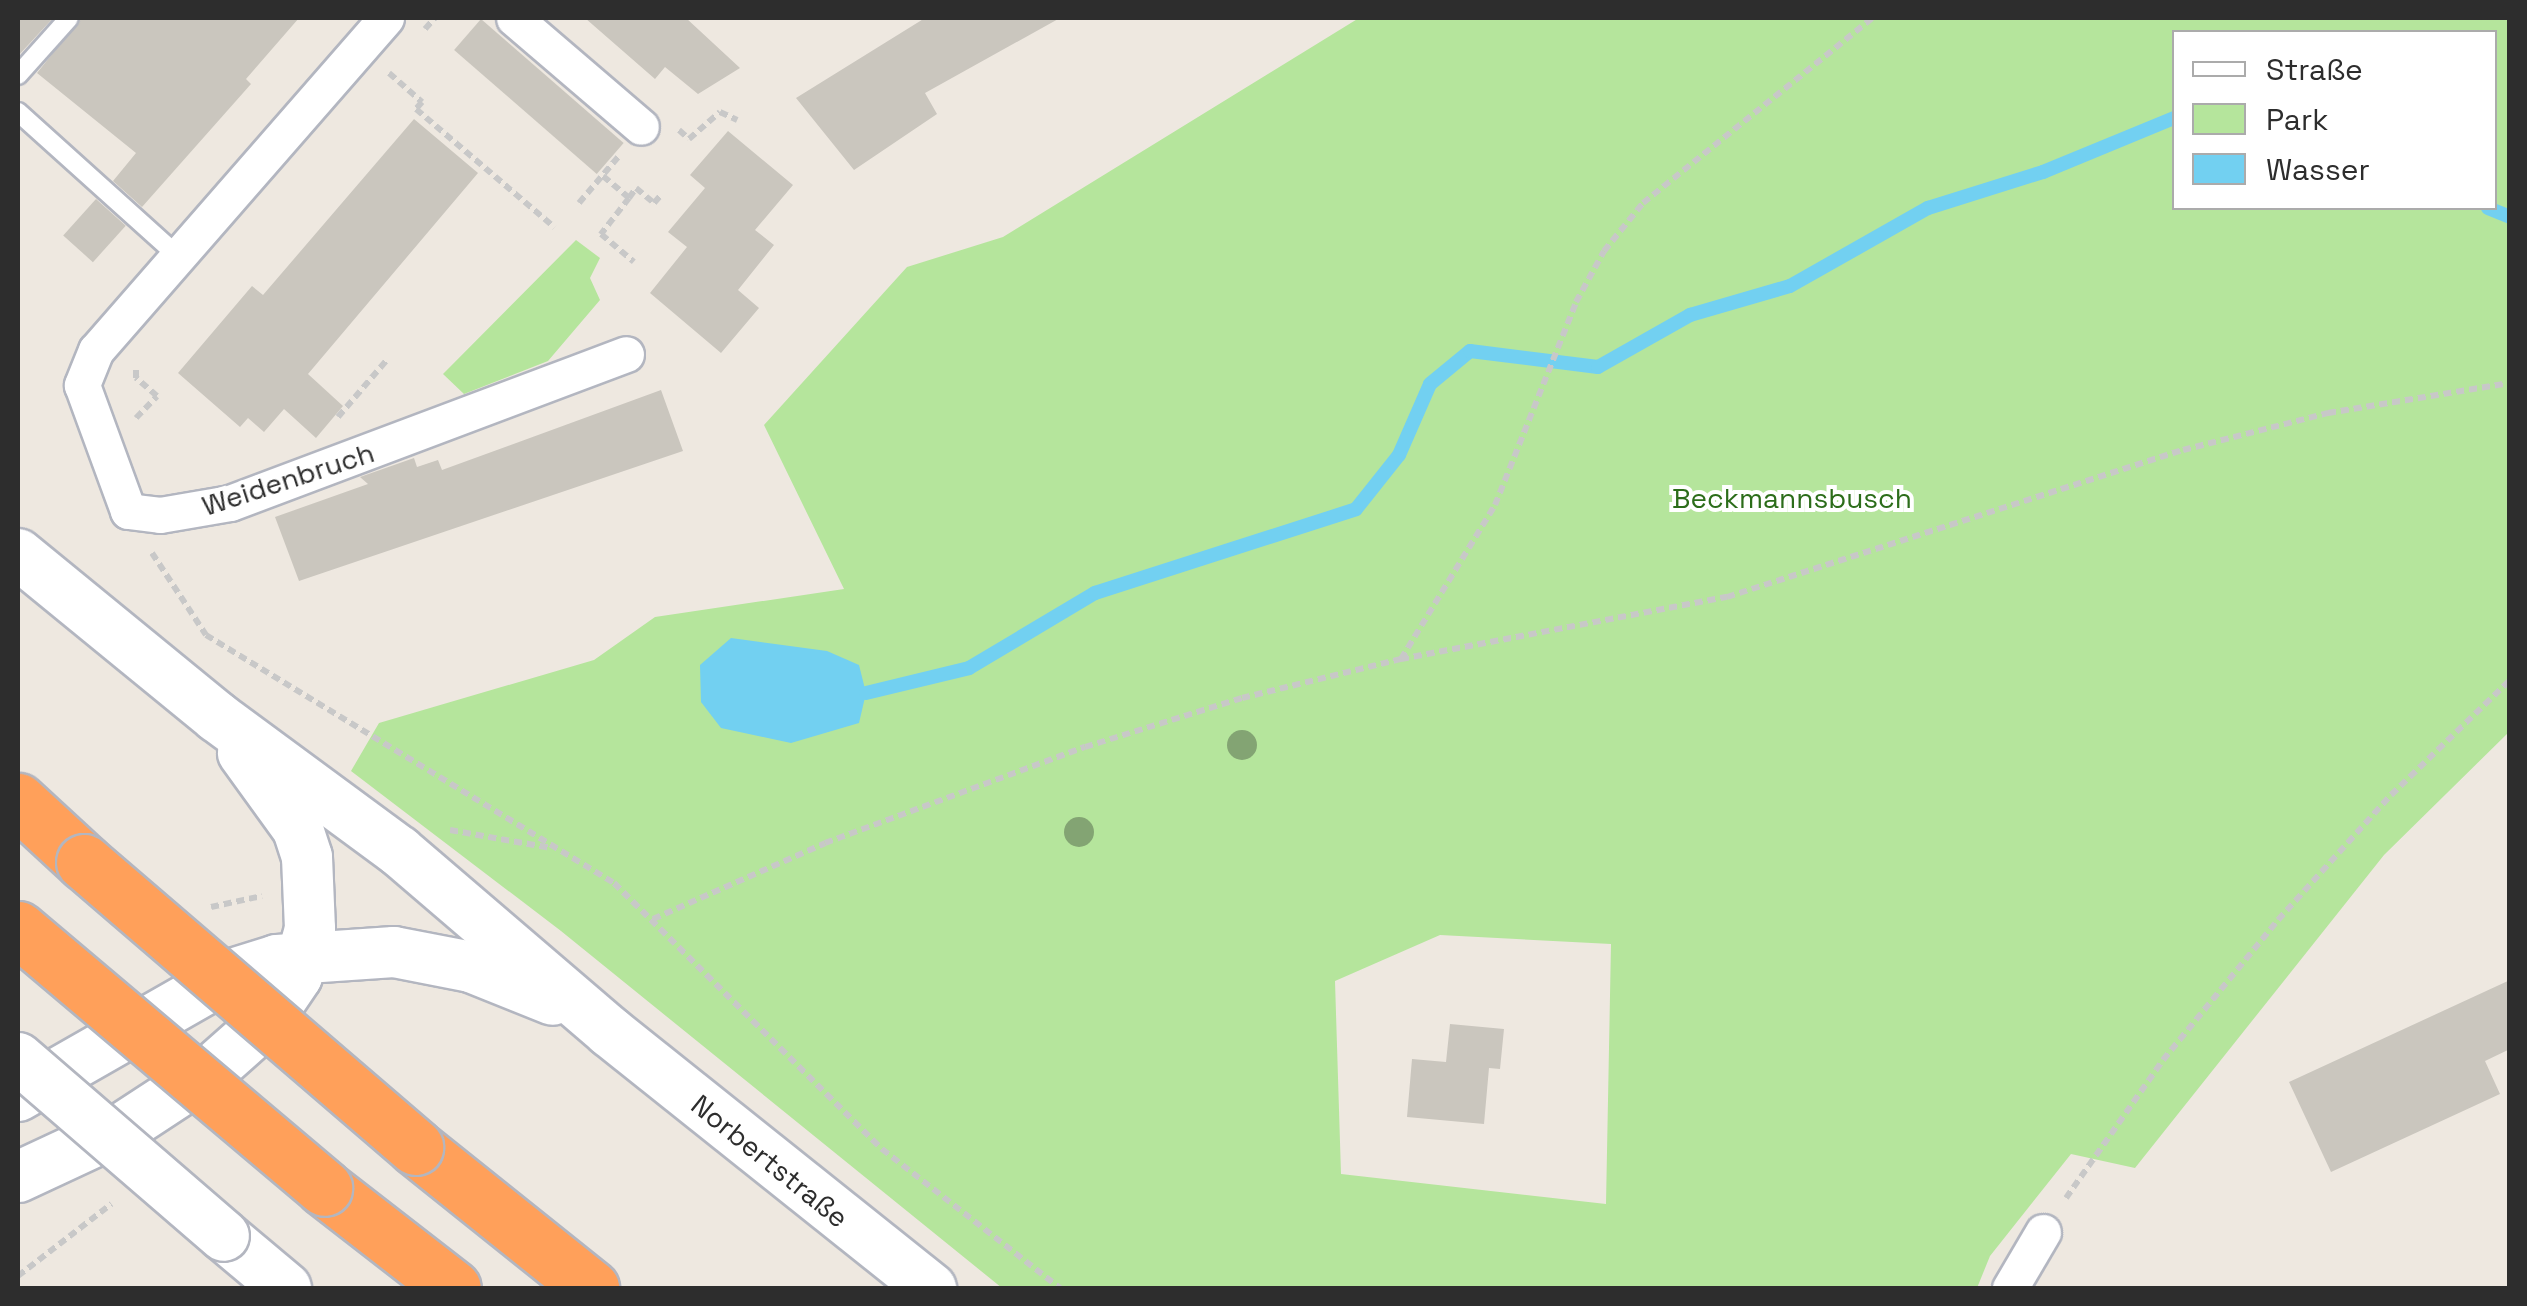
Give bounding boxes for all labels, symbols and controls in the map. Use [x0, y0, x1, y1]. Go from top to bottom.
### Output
legend [2172, 30, 2497, 210]
text: Straße [2266, 50, 2363, 89]
text: Park [2266, 100, 2328, 139]
text: Wasser [2266, 150, 2370, 189]
street label: Weidenbruch [198, 435, 378, 523]
park label: Beckmannsbusch [1672, 481, 1912, 515]
street label: Norbertstraße [685, 1087, 855, 1235]

